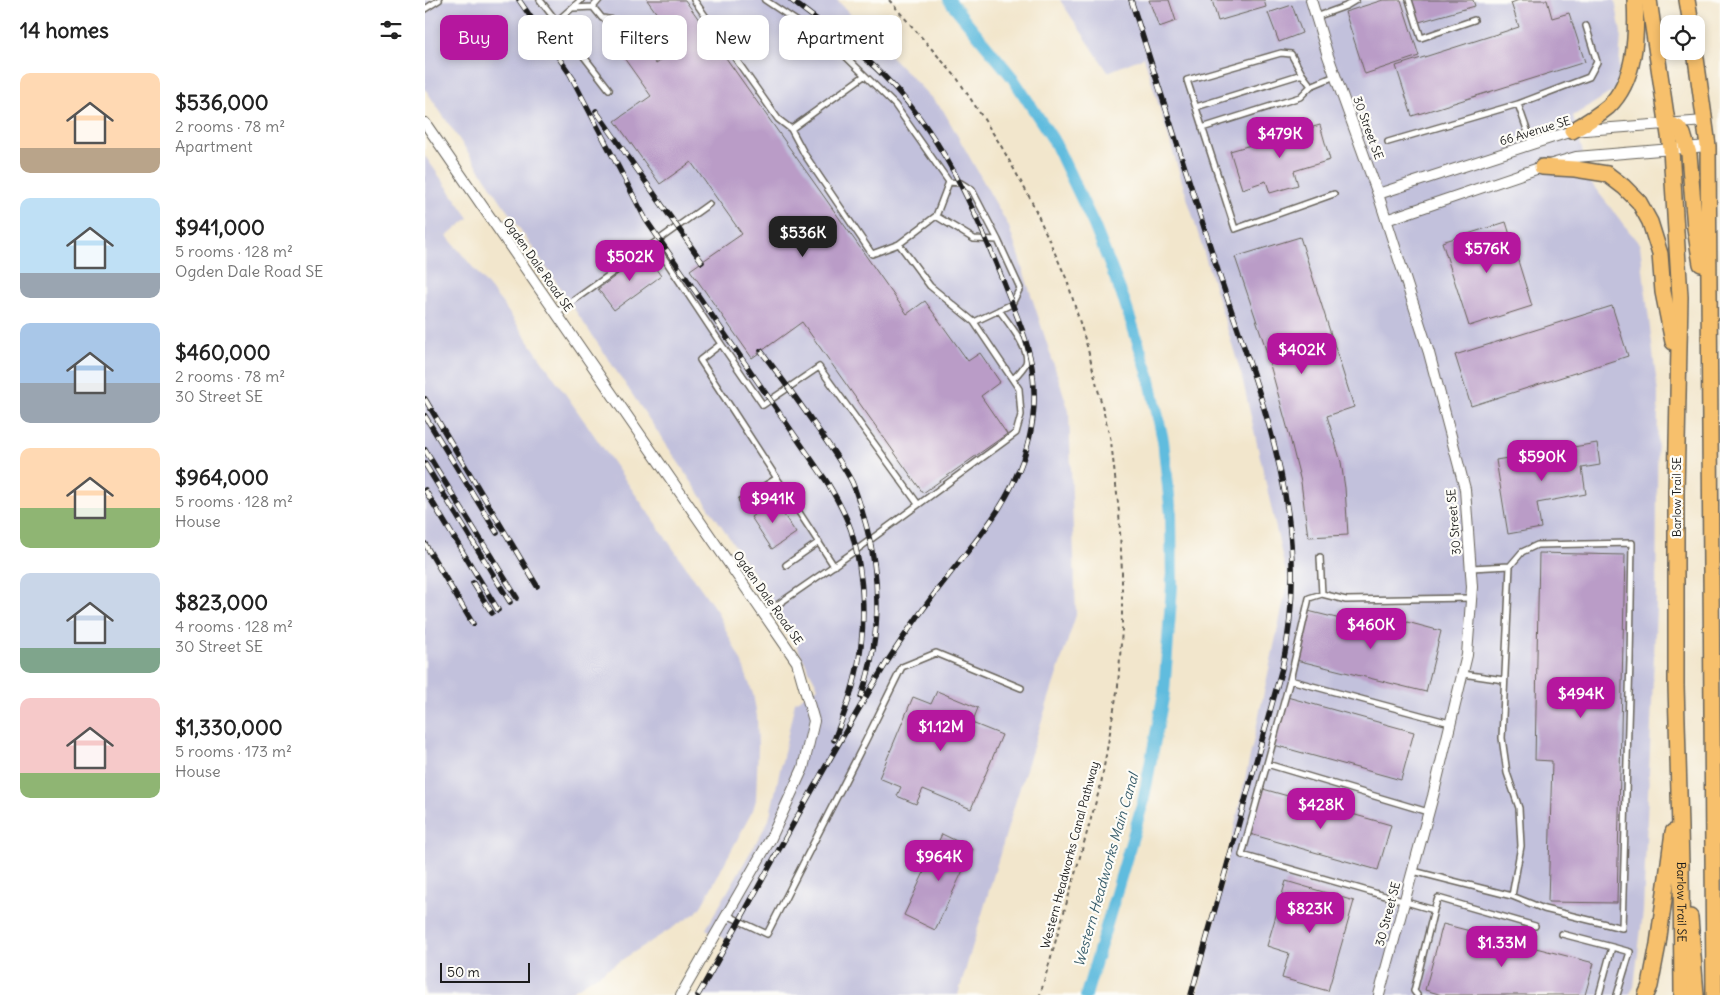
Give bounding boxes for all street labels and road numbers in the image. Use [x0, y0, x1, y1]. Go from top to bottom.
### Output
street label: 30 Street SE [1350, 94, 1387, 161]
street label: 66 Avenue SE [1498, 113, 1572, 148]
street label: Ogden Dale Road SE [500, 215, 576, 315]
street label: Barlow Trail SE [1669, 457, 1684, 537]
street label: 30 Street SE [1443, 488, 1464, 556]
street label: Ogden Dale Road SE [730, 548, 806, 648]
street label: Western Headworks Canal Pathway [1037, 759, 1102, 950]
street label: Barlow Trail SE [1674, 862, 1690, 942]
street label: 30 Street SE [1372, 880, 1403, 948]

